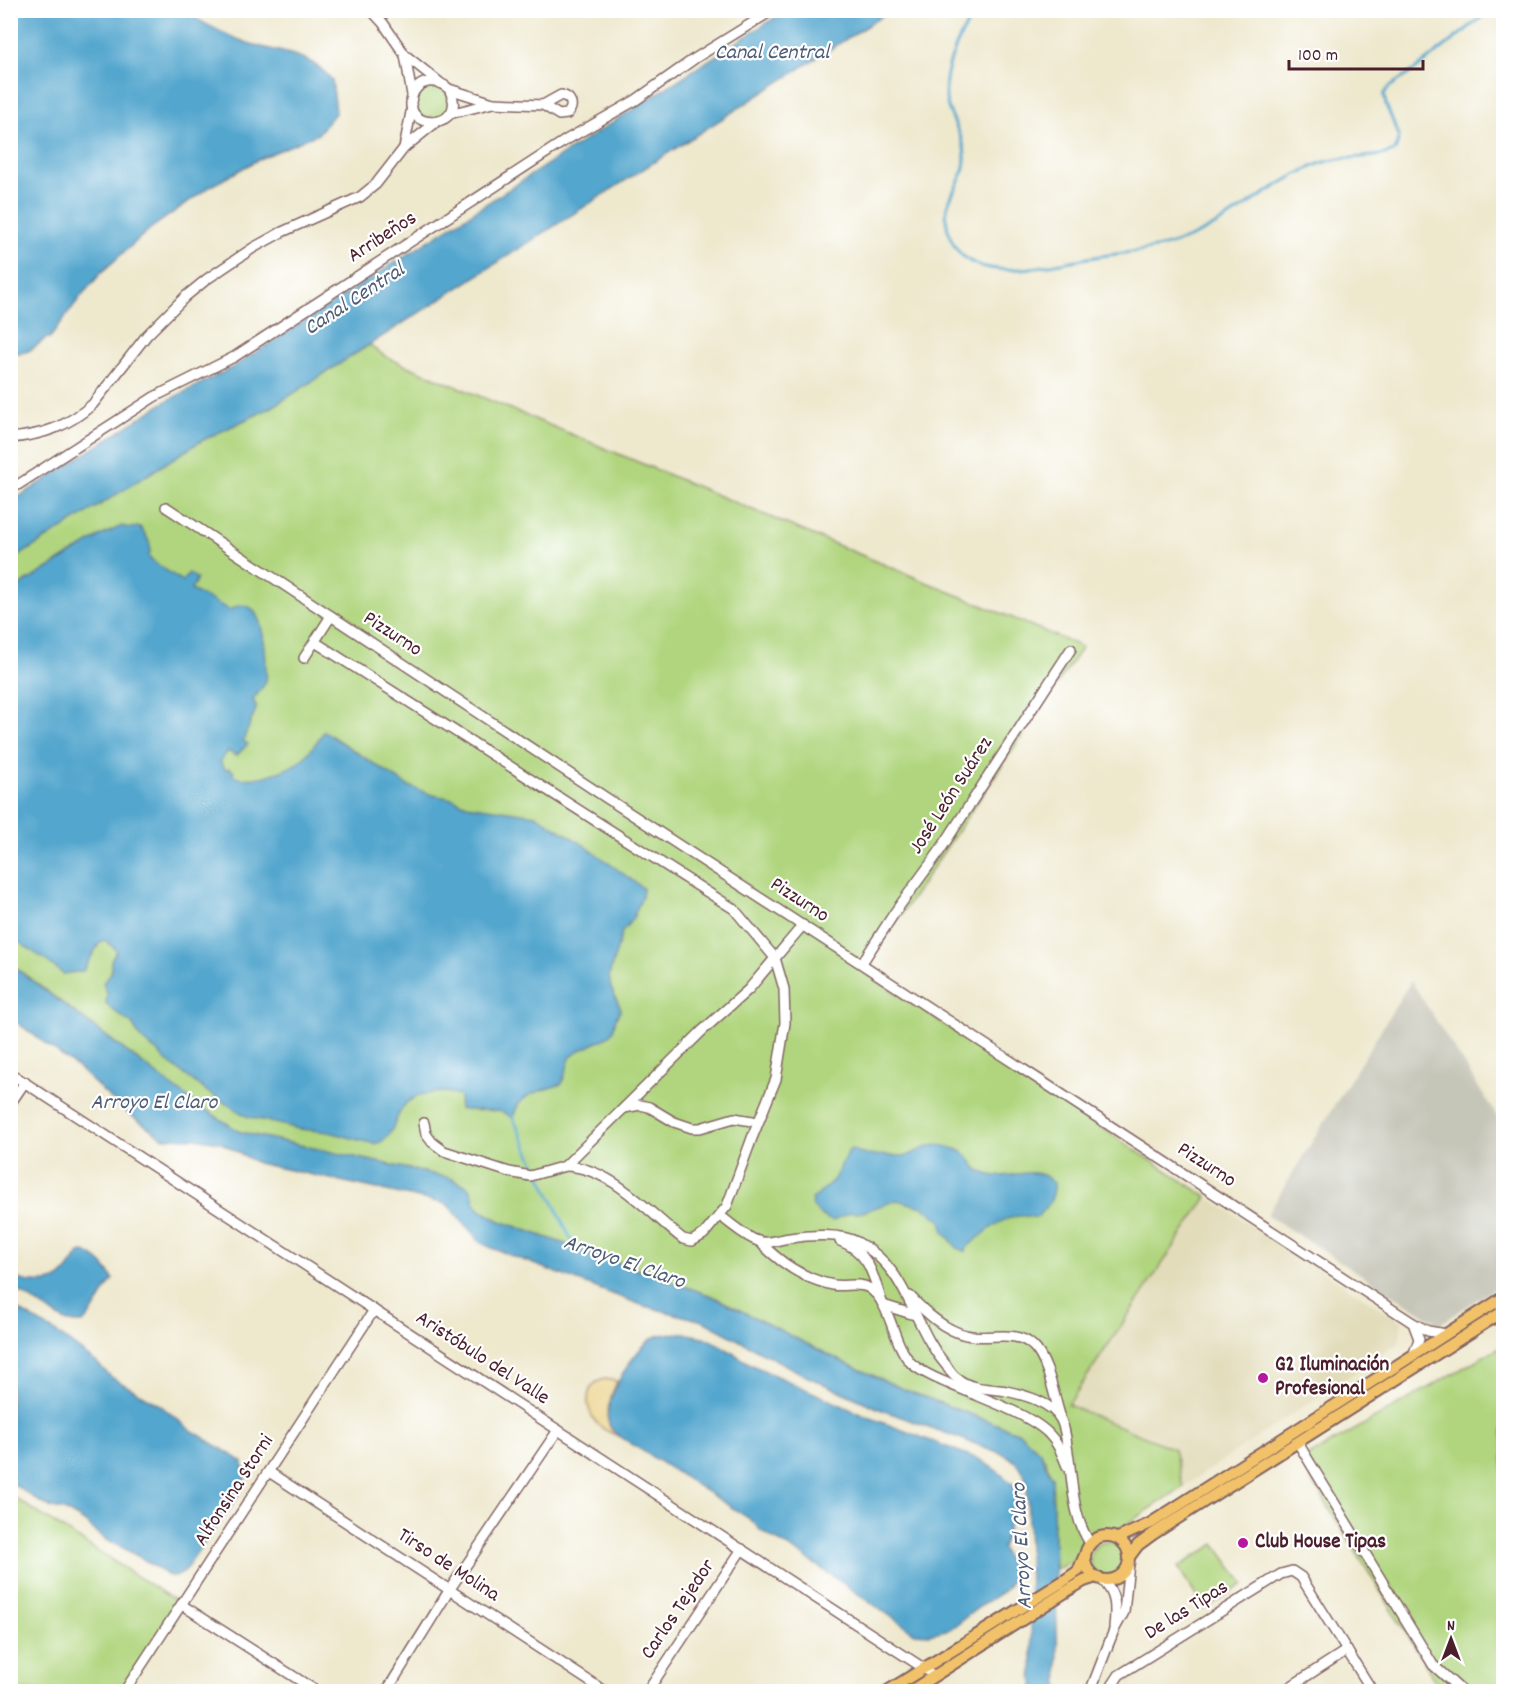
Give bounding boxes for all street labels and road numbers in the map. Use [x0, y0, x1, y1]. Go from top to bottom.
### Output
street label: Arribeños [342, 204, 424, 272]
street label: Pizzurno [356, 605, 428, 665]
street label: José León Suárez [903, 731, 1001, 861]
street label: Pizzurno [763, 871, 835, 931]
street label: Pizzurno [1170, 1136, 1242, 1196]
street label: Aristóbulo del Valle [409, 1304, 555, 1414]
street label: Alfonsina Storni [188, 1429, 282, 1553]
street label: Tirso de Molina [391, 1522, 506, 1611]
street label: Carlos Tejedor [634, 1554, 724, 1666]
street label: De las Tipas [1139, 1573, 1235, 1649]

